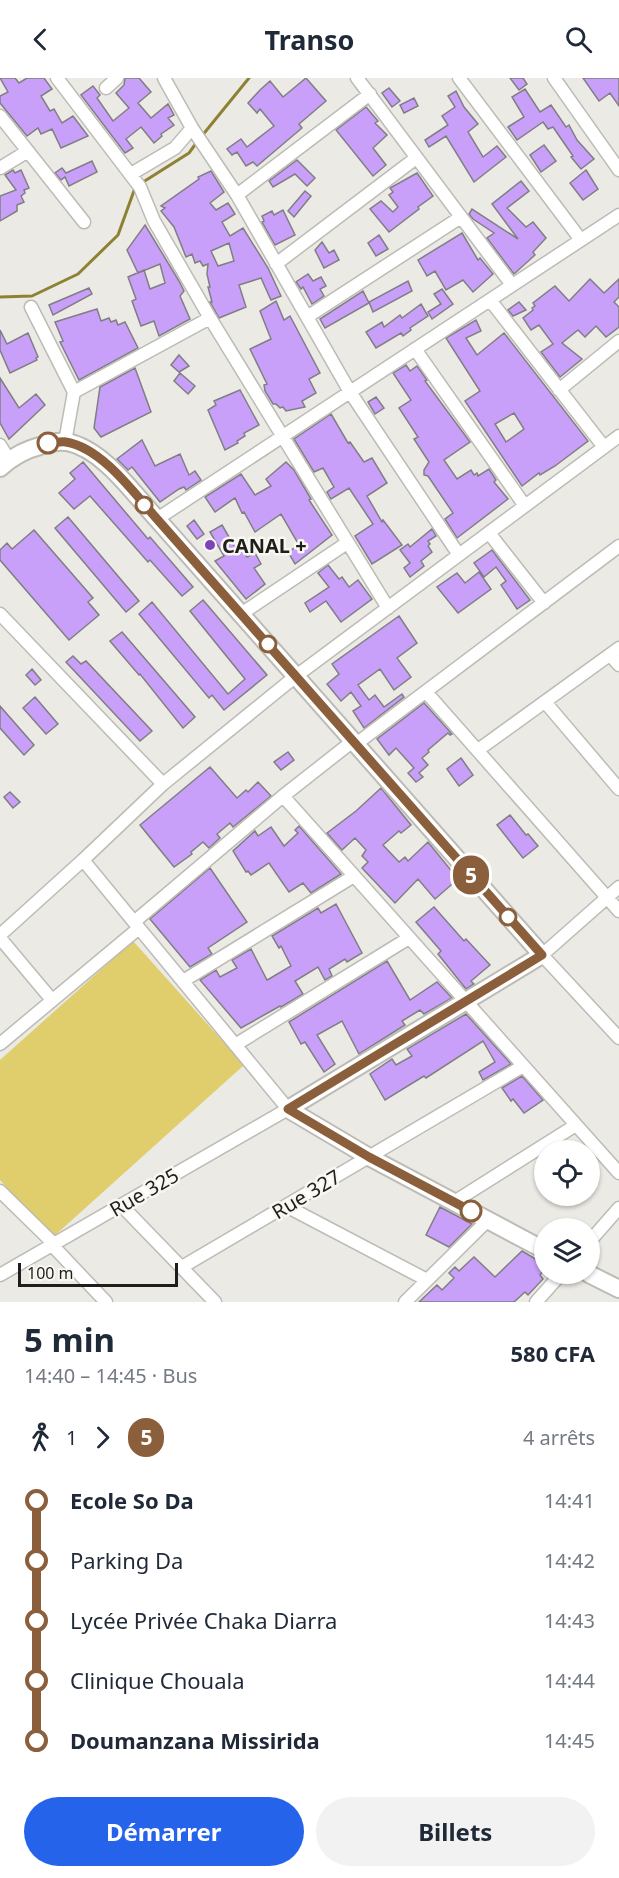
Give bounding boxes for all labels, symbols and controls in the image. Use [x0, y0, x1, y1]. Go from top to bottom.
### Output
text: Transo [265, 21, 354, 58]
icon: back [24, 23, 57, 56]
icon: search [562, 23, 595, 56]
unlabelled marker [37, 432, 59, 454]
unlabelled marker [135, 496, 153, 514]
place label: CANAL + [222, 532, 307, 559]
marker: CANAL + [203, 538, 217, 552]
unlabelled marker [259, 635, 277, 653]
line badge: 5 [452, 856, 490, 894]
text: 5 [465, 861, 477, 889]
unlabelled marker [499, 908, 517, 926]
map controls [534, 1140, 600, 1284]
button: locate [534, 1140, 600, 1206]
street label: Rue 325 [105, 1161, 183, 1223]
street label: Rue 327 [267, 1163, 345, 1225]
unlabelled marker [460, 1200, 482, 1222]
button: layers [534, 1218, 600, 1284]
scale bar [18, 1260, 178, 1288]
text: 100 m [27, 1262, 74, 1284]
text: 5 min [24, 1317, 115, 1362]
text: 580 CFA [511, 1338, 595, 1368]
text: 14:40 – 14:45 · Bus [24, 1362, 197, 1389]
icon: walk [24, 1421, 57, 1454]
icon: forward [86, 1421, 119, 1454]
text: 5 [140, 1423, 152, 1451]
text: 1 [66, 1424, 77, 1451]
text: 4 arrêts [523, 1424, 595, 1451]
text: Ecole So Da [70, 1485, 194, 1515]
text: 14:41 [544, 1487, 595, 1514]
text: Parking Da [70, 1545, 183, 1575]
text: 14:42 [544, 1547, 595, 1574]
text: Lycée Privée Chaka Diarra [70, 1605, 337, 1635]
text: 14:43 [544, 1607, 595, 1634]
text: Clinique Chouala [70, 1665, 245, 1695]
text: 14:44 [544, 1667, 595, 1694]
text: Doumanzana Missirida [70, 1725, 320, 1755]
text: 14:45 [544, 1727, 595, 1754]
button: Démarrer [24, 1797, 304, 1866]
button: Billets [316, 1797, 595, 1866]

